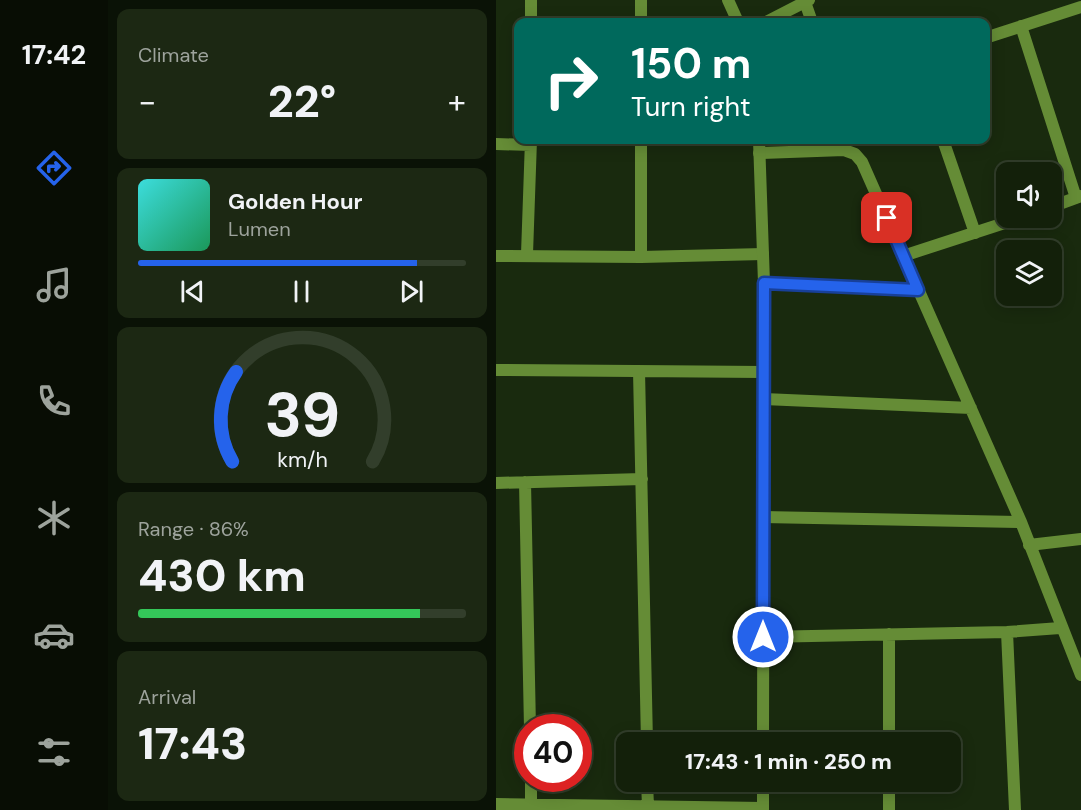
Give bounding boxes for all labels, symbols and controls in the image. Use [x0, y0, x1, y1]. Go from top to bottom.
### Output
text: 150 m [631, 36, 751, 91]
text: 17:42 [22, 37, 86, 72]
text: Climate [138, 42, 209, 68]
icon: right [532, 42, 610, 120]
text: 22° [268, 72, 336, 131]
text: − [138, 80, 156, 123]
text: + [448, 80, 466, 123]
text: Turn right [631, 89, 751, 124]
icon: directions [33, 147, 75, 189]
map controls [996, 162, 1062, 306]
button: sound [996, 162, 1062, 228]
text: Golden Hour [228, 187, 363, 216]
pin [861, 192, 912, 243]
icon: arrive [870, 201, 903, 234]
text: Lumen [228, 216, 291, 242]
button: layers [996, 240, 1062, 306]
icon: music [33, 264, 75, 306]
icon: previous [176, 275, 209, 308]
icon: pause [285, 275, 318, 308]
icon: next [395, 275, 428, 308]
text: 39 [264, 374, 340, 455]
icon: phone [33, 380, 75, 422]
text: km/h [277, 446, 327, 474]
icon: climate [33, 497, 75, 539]
text: Range · 86% [138, 516, 249, 542]
text: 430 km [138, 546, 306, 605]
position arrow [731, 605, 795, 669]
icon: car [33, 614, 75, 656]
text: Arrival [138, 684, 196, 710]
text: 17:43 [138, 714, 247, 773]
speed limit sign: 40 [514, 714, 592, 792]
icon: filters [33, 731, 75, 773]
text: 17:43 · 1 min · 250 m [685, 747, 892, 776]

